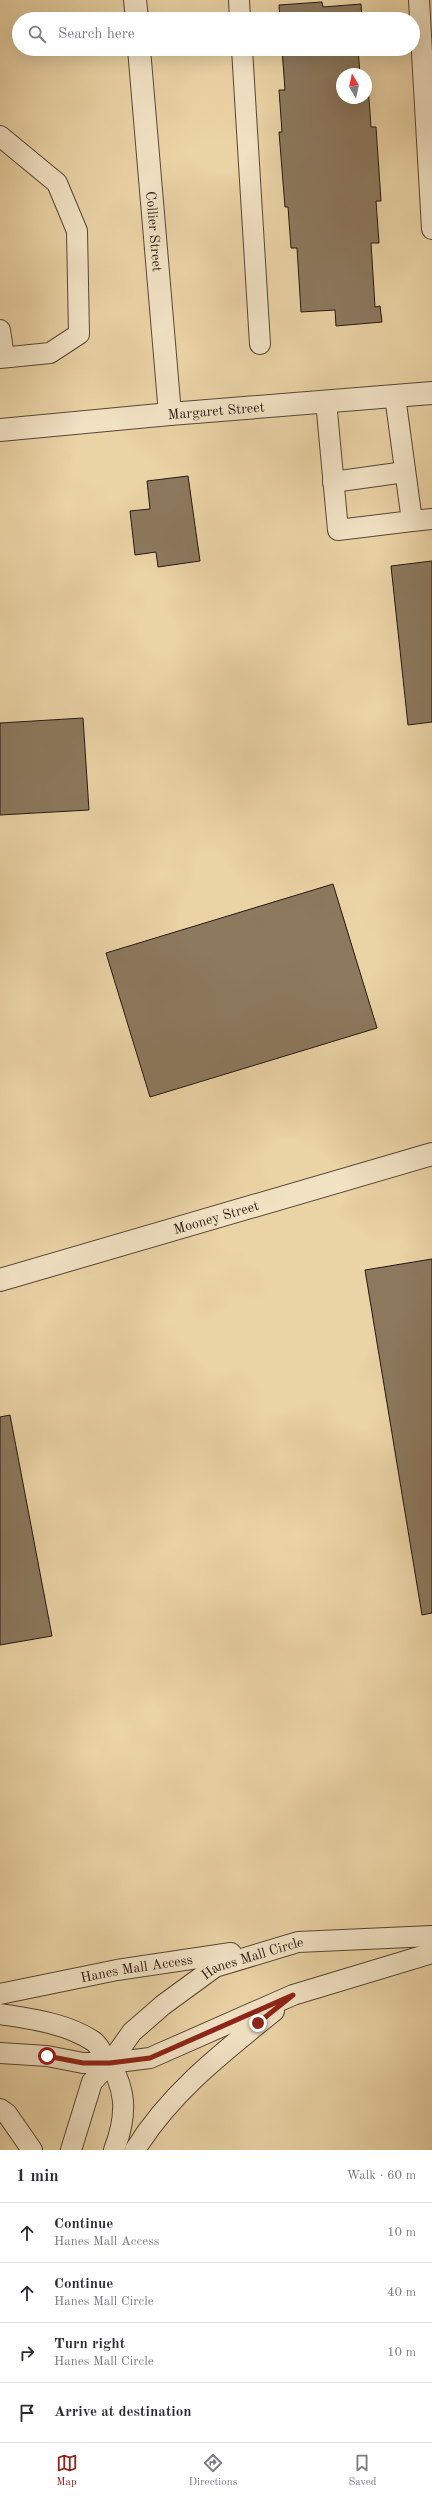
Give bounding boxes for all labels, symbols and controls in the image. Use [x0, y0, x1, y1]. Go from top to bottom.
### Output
search box [12, 12, 420, 56]
icon: search [26, 23, 48, 45]
text: Search here [58, 27, 135, 42]
north arrow [336, 68, 372, 104]
street label: Collier Street [143, 190, 164, 272]
street label: Margaret Street [167, 400, 265, 422]
street label: Mooney Street [172, 1199, 261, 1237]
street label: Hanes Mall Circle [199, 1936, 303, 1983]
street label: Hanes Mall Access [79, 1953, 194, 1985]
route end [249, 2014, 267, 2032]
route start [38, 2047, 56, 2065]
text: 1 min [16, 2168, 59, 2185]
text: Walk · 60 m [347, 2169, 416, 2182]
text: Continue [54, 2217, 113, 2232]
icon: ahead [16, 2222, 38, 2244]
text: 10 m [387, 2226, 416, 2239]
text: Hanes Mall Access [54, 2235, 159, 2248]
text: Continue [54, 2277, 113, 2292]
icon: ahead [16, 2282, 38, 2304]
text: 40 m [387, 2286, 416, 2299]
text: Hanes Mall Circle [54, 2295, 154, 2308]
text: Turn right [54, 2337, 125, 2352]
icon: right [16, 2342, 38, 2364]
text: 10 m [387, 2346, 416, 2359]
text: Hanes Mall Circle [54, 2355, 154, 2368]
icon: arrive [16, 2402, 38, 2424]
text: Arrive at destination [54, 2405, 192, 2420]
tab: Map [56, 2452, 78, 2490]
tab: Directions [189, 2452, 237, 2490]
tab: Saved [348, 2452, 376, 2490]

